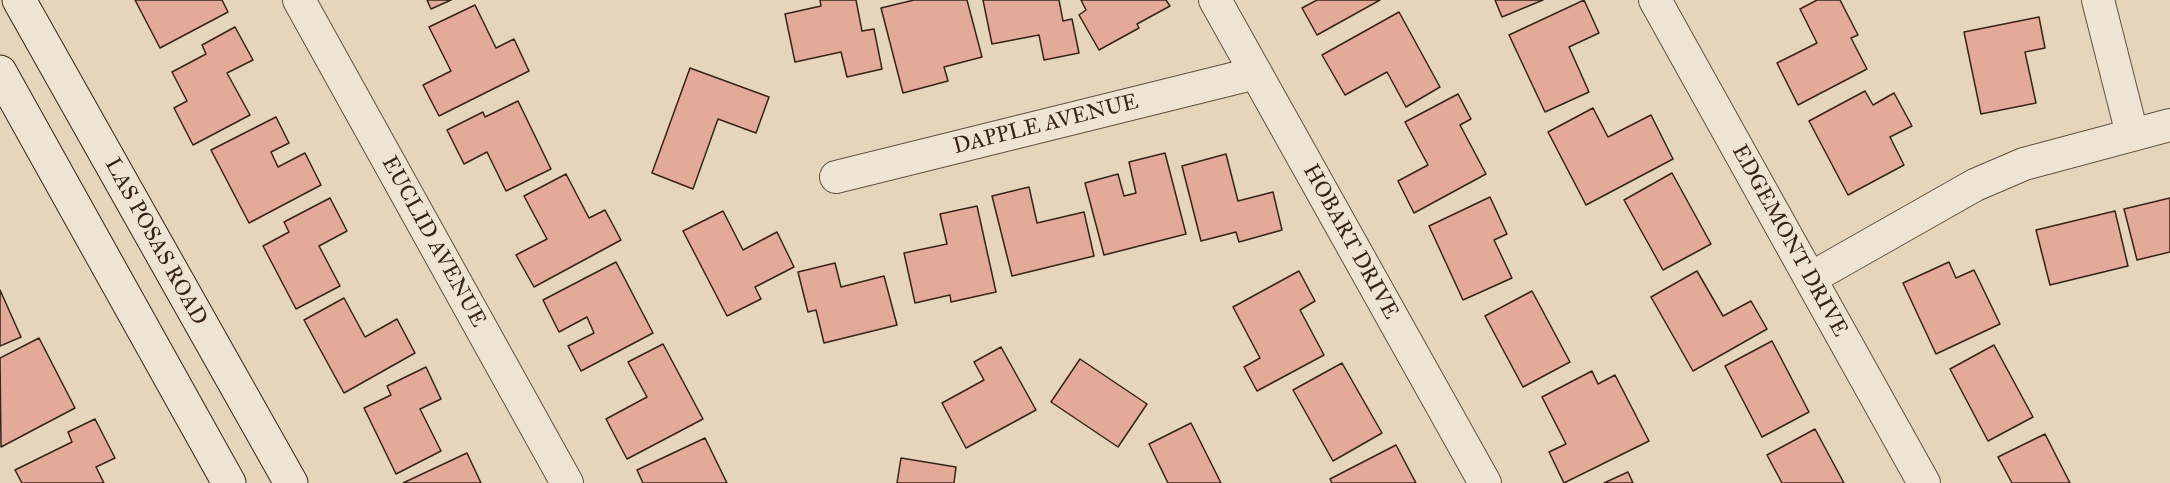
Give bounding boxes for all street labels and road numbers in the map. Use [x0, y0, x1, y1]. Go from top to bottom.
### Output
street label: DAPPLE AVENUE [951, 89, 1141, 161]
street label: EDGEMONT DRIVE [1725, 140, 1853, 342]
street label: EUCLID AVENUE [375, 152, 491, 332]
street label: LAS POSAS ROAD [98, 154, 212, 330]
street label: HOBART DRIVE [1297, 160, 1403, 324]

